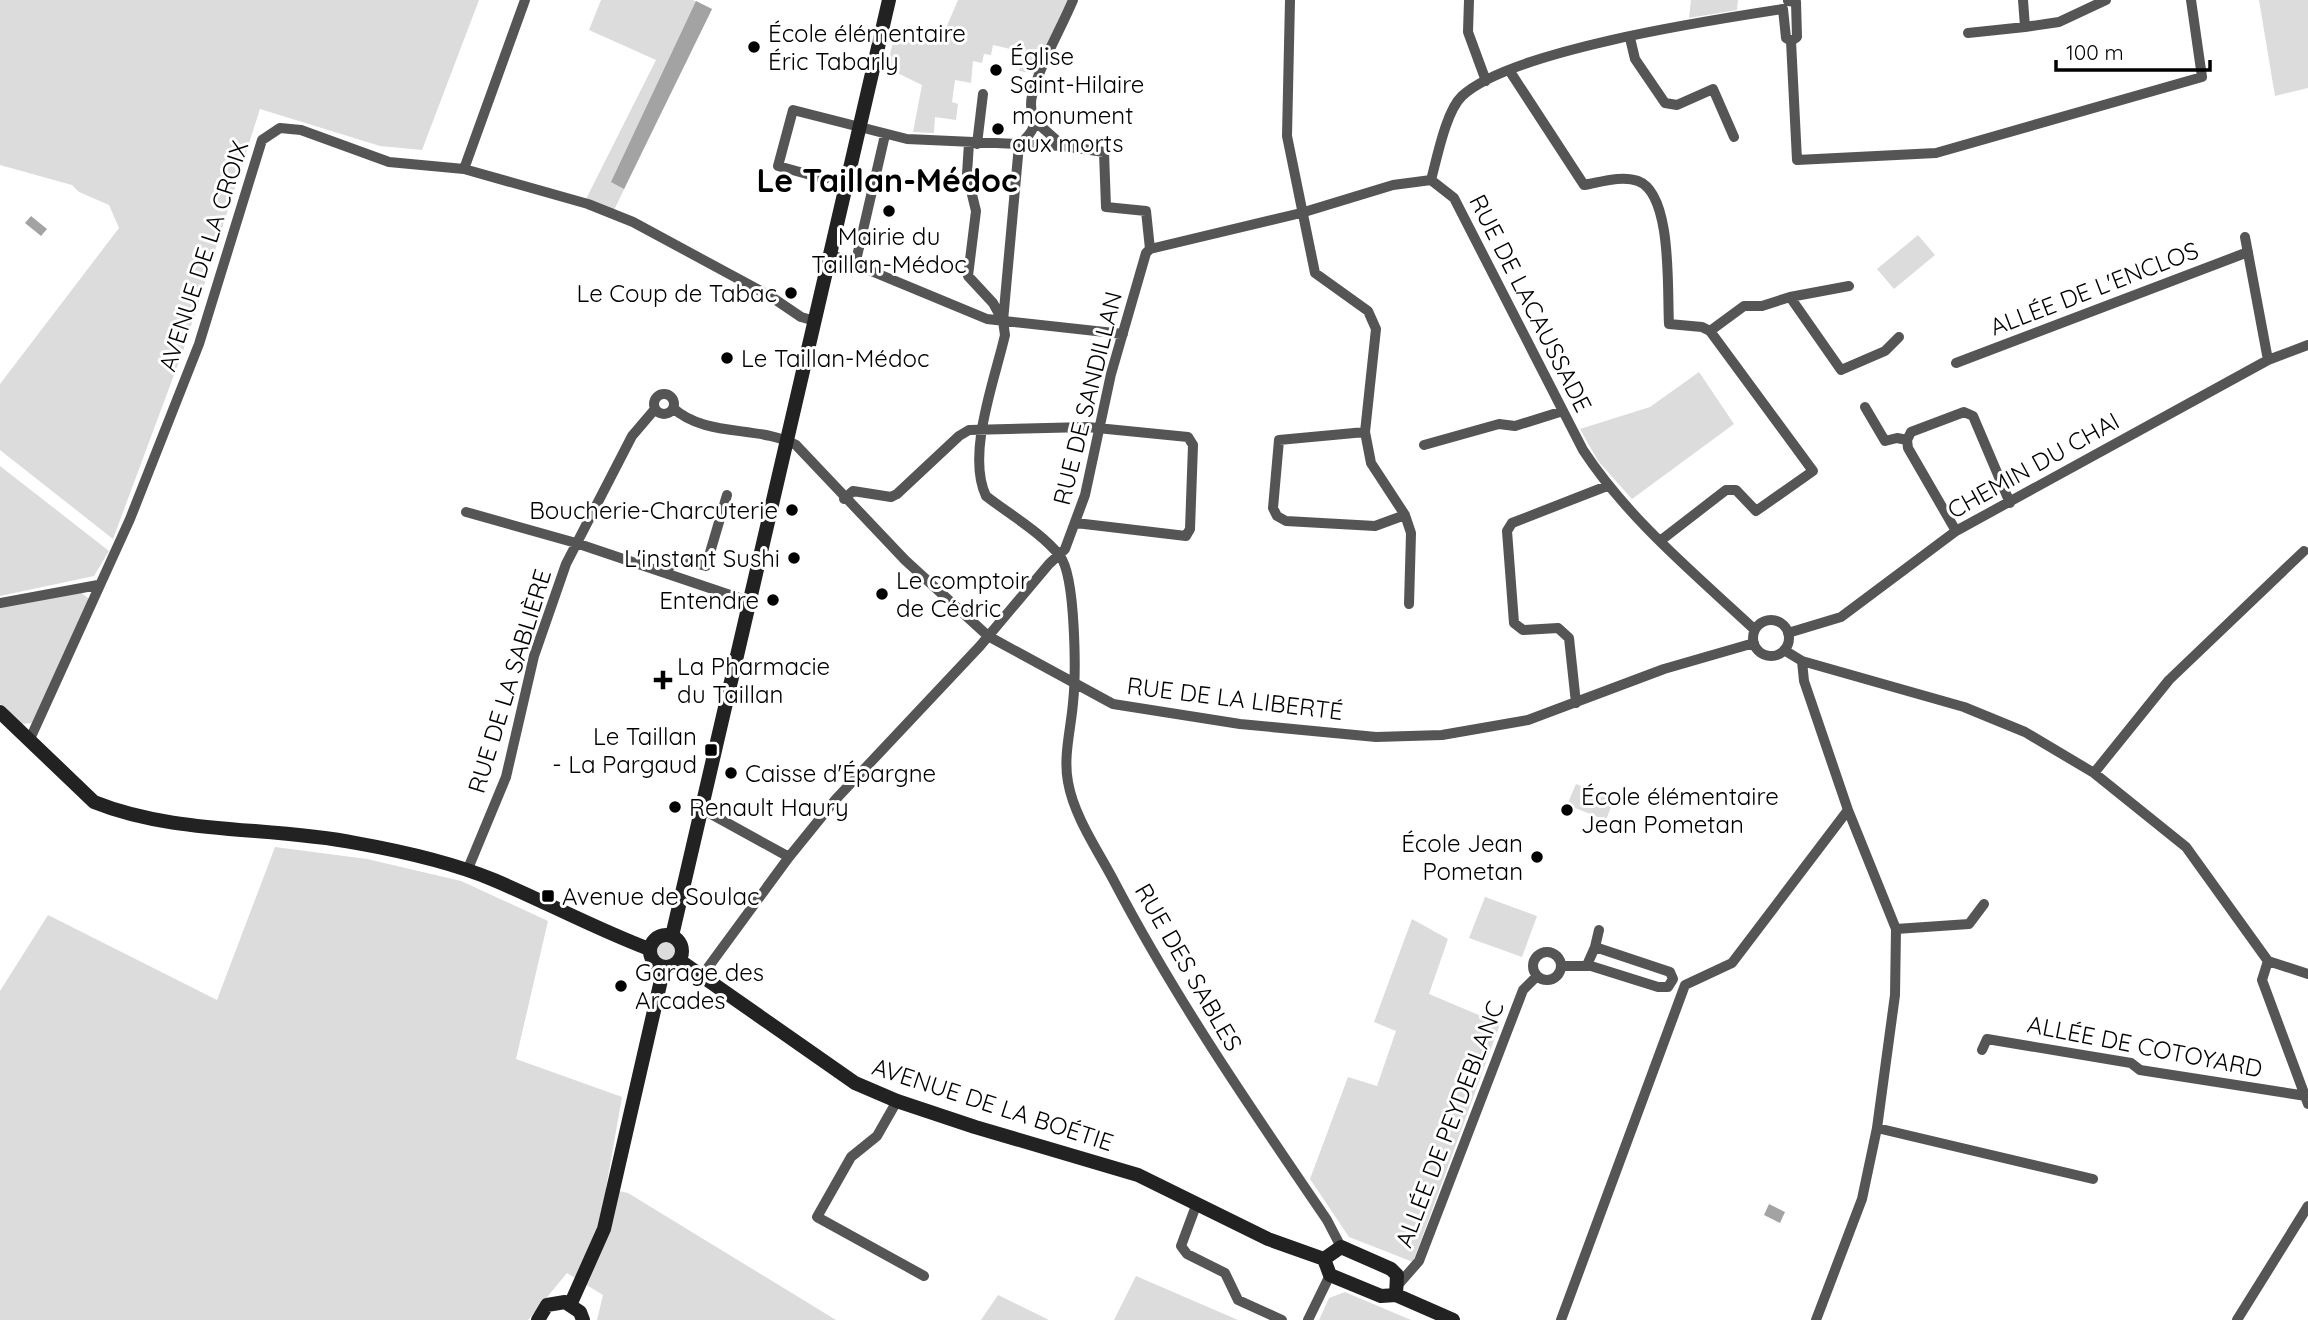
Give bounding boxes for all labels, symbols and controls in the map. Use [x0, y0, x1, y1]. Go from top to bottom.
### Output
place label: École élémentaire Éric Tabarly [768, 18, 966, 76]
scale bar [2056, 28, 2210, 72]
marker: École élémentaire Éric Tabarly [746, 39, 762, 55]
text: 100 m [2066, 39, 2124, 65]
place label: Église Saint-Hilaire [1010, 41, 1144, 99]
marker: Église Saint-Hilaire [988, 62, 1004, 78]
place label: monument aux morts [1012, 100, 1133, 158]
marker: monument aux morts [990, 121, 1006, 137]
street label: AVENUE DE LA CROIX [152, 137, 254, 375]
district label: Le Taillan-Médoc [756, 160, 1018, 200]
street label: RUE DE LACAUSSADE [1463, 189, 1599, 417]
marker: Mairie du Taillan-Médoc [881, 203, 897, 219]
place label: Mairie du Taillan-Médoc [811, 221, 967, 279]
street label: ALLÉE DE L'ENCLOS [1986, 234, 2202, 342]
place label: Le Coup de Tabac [576, 278, 777, 308]
marker: Le Coup de Tabac [783, 285, 799, 301]
street label: RUE DE SANDILLAN [1046, 288, 1128, 508]
place label: Le Taillan-Médoc [741, 343, 929, 373]
marker: Le Taillan-Médoc [719, 350, 735, 366]
street label: CHEMIN DU CHAI [1942, 405, 2124, 525]
place label: Boucherie-Charcuterie [529, 495, 778, 525]
marker: Boucherie-Charcuterie [784, 502, 800, 518]
place label: L'instant Sushi [624, 543, 780, 573]
marker: L'instant Sushi [786, 550, 802, 566]
place label: Le comptoir de Cédric [896, 565, 1029, 623]
street label: RUE DE LA SABLIÈRE [461, 566, 557, 796]
place label: Entendre [659, 585, 759, 615]
marker: Le comptoir de Cédric [874, 586, 890, 602]
marker: Entendre [765, 592, 781, 608]
place label: La Pharmacie du Taillan [677, 651, 830, 709]
street label: RUE DE LA LIBERTÉ [1125, 670, 1345, 726]
marker: La Pharmacie du Taillan [655, 672, 671, 688]
place label: Le Taillan - La Pargaud [552, 721, 697, 779]
marker: Le Taillan - La Pargaud [703, 742, 719, 758]
place label: Caisse d'Épargne [745, 758, 936, 788]
marker: Caisse d'Épargne [723, 765, 739, 781]
place label: École élémentaire Jean Pometan [1581, 781, 1779, 839]
place label: Renault Haury [689, 792, 849, 822]
marker: Renault Haury [667, 799, 683, 815]
marker: École élémentaire Jean Pometan [1559, 802, 1575, 818]
place label: École Jean Pometan [1401, 828, 1523, 886]
marker: École Jean Pometan [1529, 849, 1545, 865]
street label: RUE DES SABLES [1129, 878, 1249, 1056]
place label: Avenue de Soulac [562, 881, 759, 911]
marker: Avenue de Soulac [540, 888, 556, 904]
place label: Garage des Arcades [635, 957, 764, 1015]
marker: Garage des Arcades [613, 978, 629, 994]
street label: ALLÉE DE PEYDEBLANC [1388, 997, 1510, 1251]
street label: ALLÉE DE COTOYARD [2025, 1008, 2265, 1084]
street label: AVENUE DE LA BOÉTIE [869, 1051, 1117, 1157]

